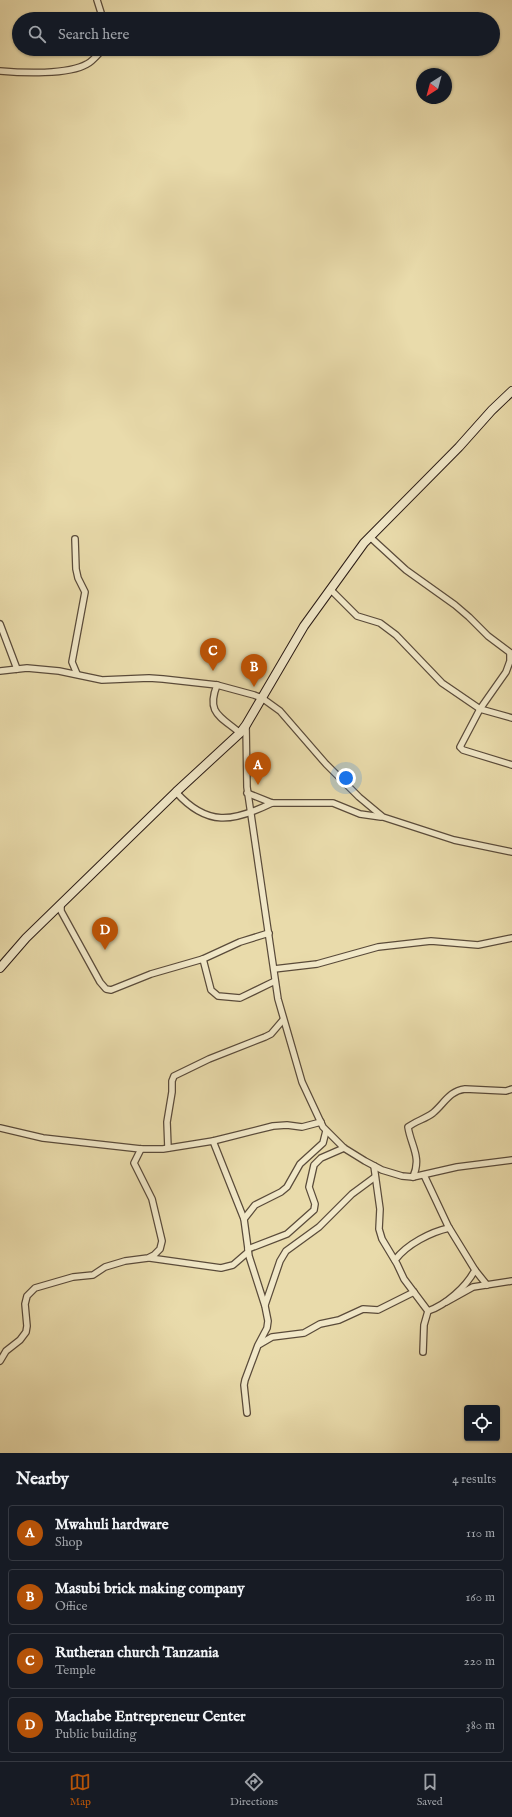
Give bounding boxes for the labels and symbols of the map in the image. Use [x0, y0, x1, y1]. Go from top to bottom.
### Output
north arrow [416, 68, 452, 104]
pin: C [200, 638, 226, 671]
pin: B [241, 654, 267, 687]
pin: A [245, 752, 271, 785]
your location [336, 768, 356, 788]
pin: D [92, 917, 118, 950]

